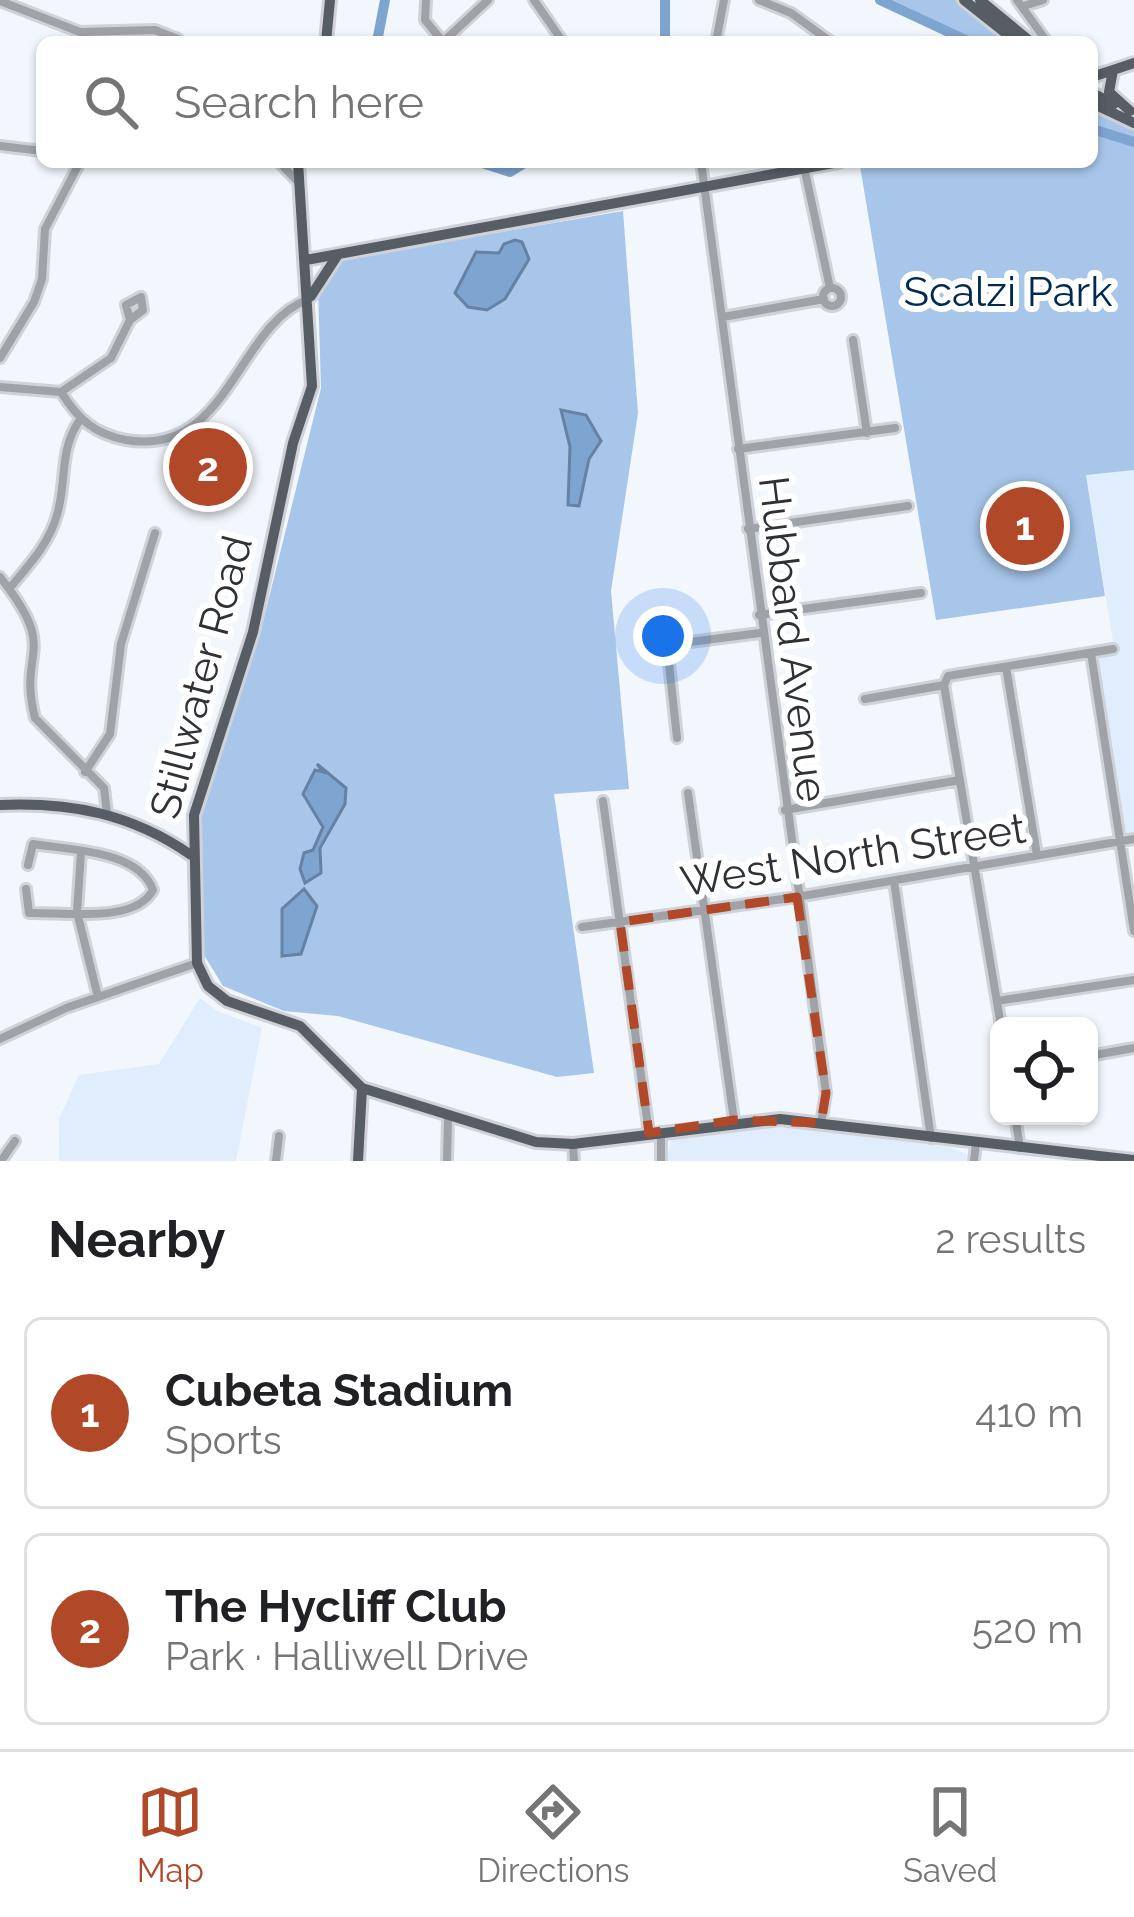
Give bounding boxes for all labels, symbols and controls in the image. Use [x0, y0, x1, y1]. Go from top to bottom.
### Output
search box [36, 36, 1098, 168]
icon: search [78, 69, 144, 135]
text: Search here [174, 76, 424, 129]
park label: Scalzi Park [903, 267, 1113, 316]
pin: 2 [169, 422, 247, 512]
street label: Hubbard Avenue [749, 473, 837, 805]
pin: 1 [986, 481, 1064, 571]
street label: Stillwater Road [140, 530, 262, 824]
your location [633, 606, 693, 666]
street label: West North Street [677, 804, 1029, 906]
map controls [990, 1017, 1098, 1125]
button: locate [990, 1017, 1098, 1125]
text: Nearby [48, 1209, 225, 1269]
text: 2 results [935, 1216, 1086, 1262]
text: Cubeta Stadium [165, 1364, 513, 1417]
text: 1 [80, 1390, 100, 1436]
text: 410 m [975, 1390, 1083, 1436]
text: Sports [165, 1417, 282, 1463]
text: The Hycliff Club [165, 1580, 507, 1633]
text: 2 [79, 1606, 101, 1652]
text: 520 m [972, 1606, 1083, 1652]
text: Park · Halliwell Drive [165, 1633, 528, 1679]
tab: Map [137, 1779, 204, 1890]
tab: Directions [477, 1779, 630, 1890]
tab: Saved [903, 1779, 997, 1890]

